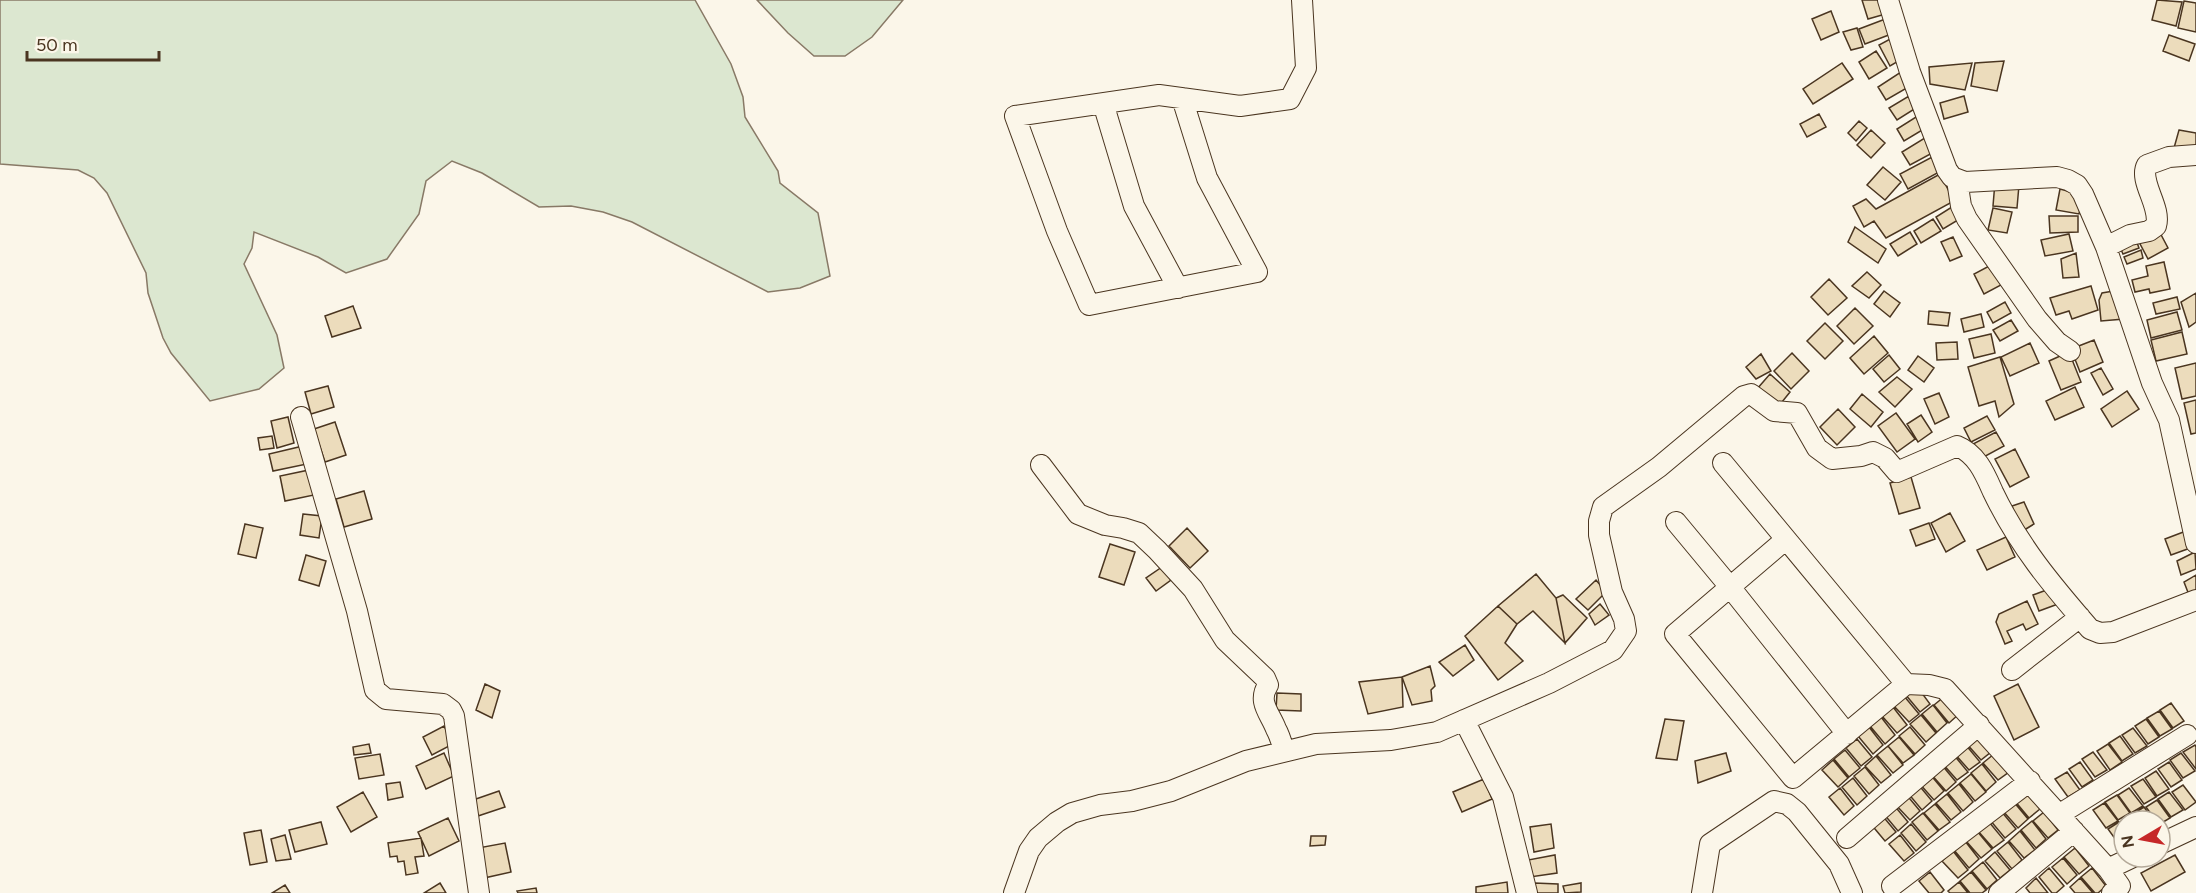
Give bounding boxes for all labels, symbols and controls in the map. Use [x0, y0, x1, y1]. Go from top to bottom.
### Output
scale bar [27, 24, 159, 62]
text: 50 m [36, 34, 78, 56]
north arrow [2112, 809, 2172, 869]
text: N [2117, 834, 2138, 849]

